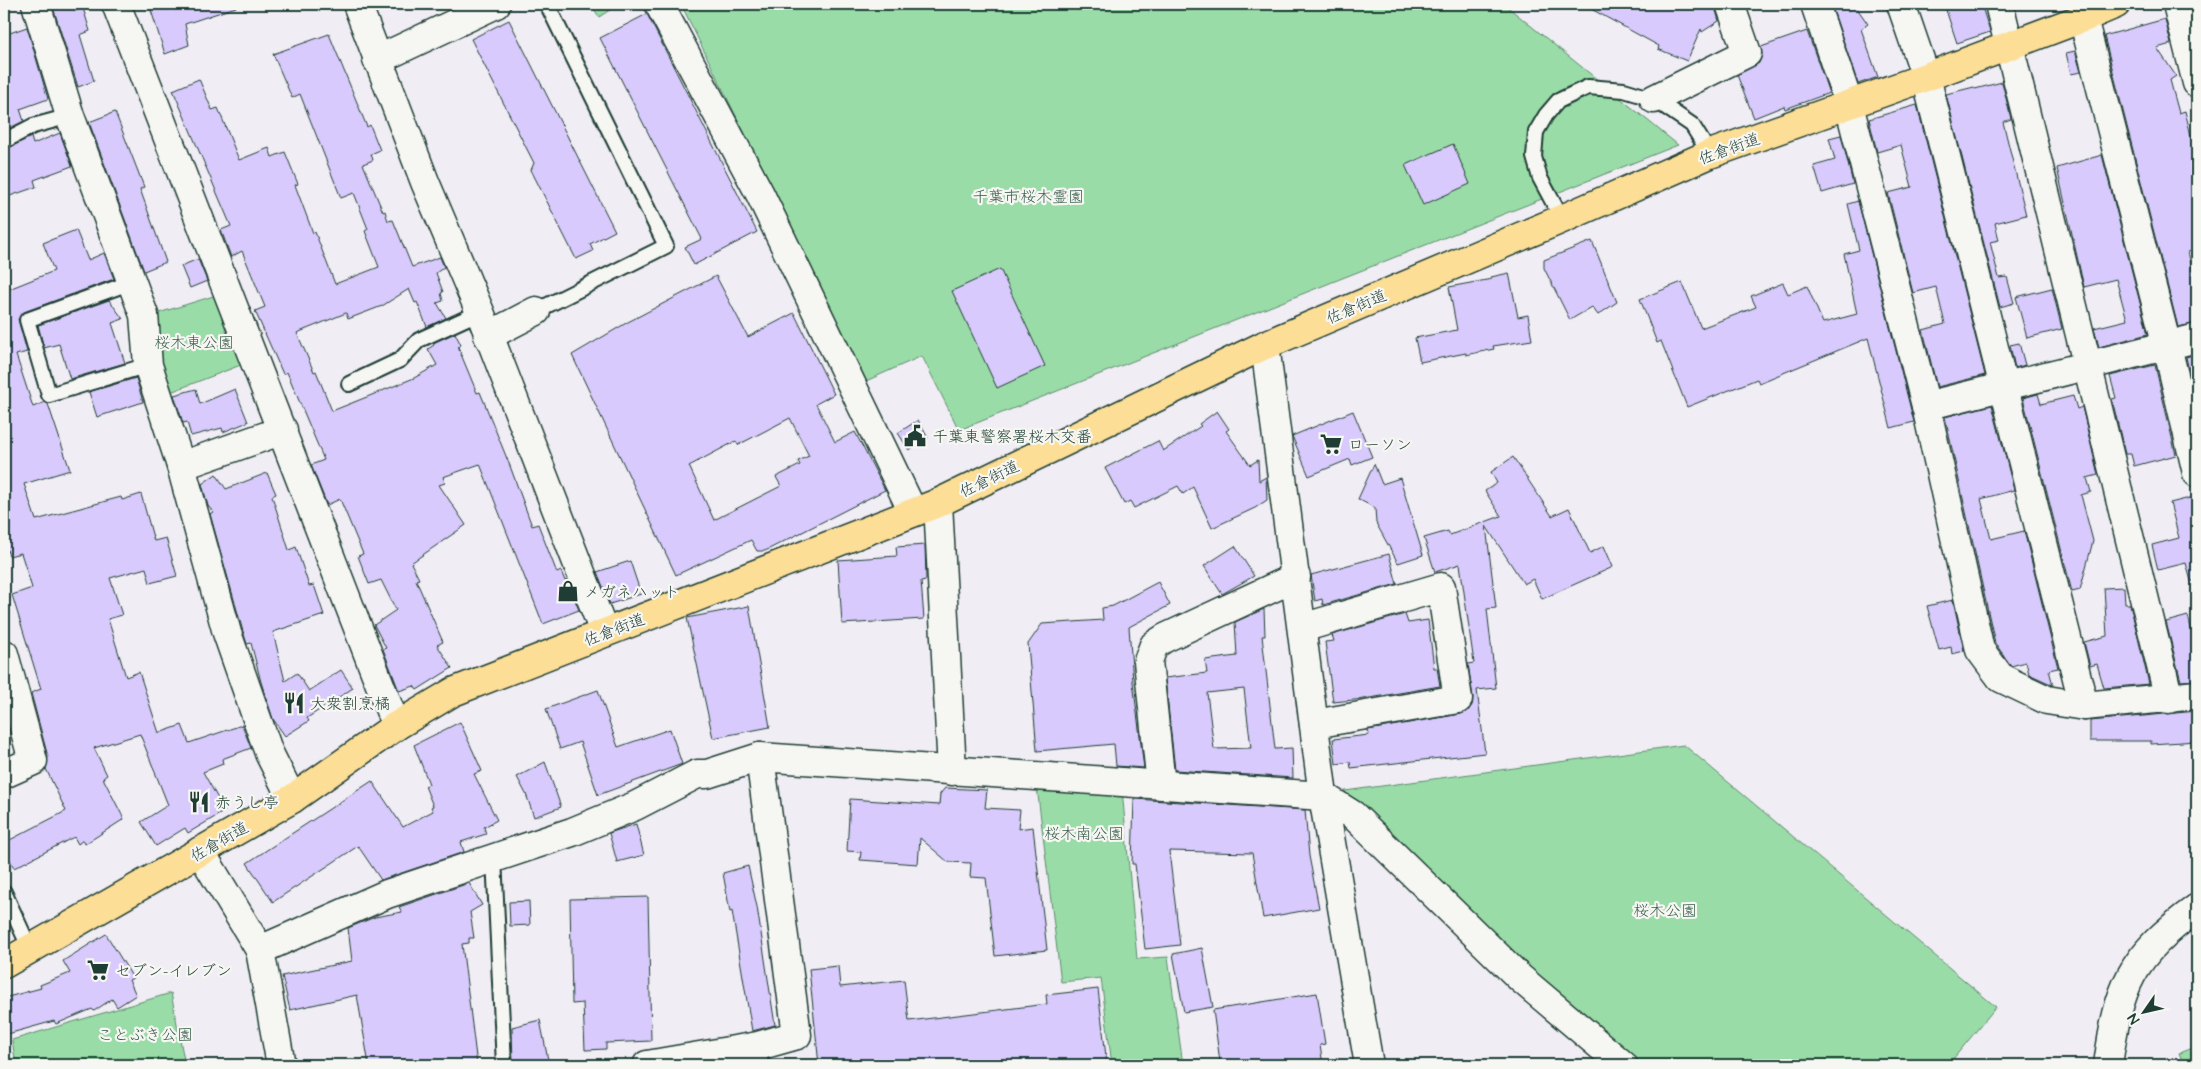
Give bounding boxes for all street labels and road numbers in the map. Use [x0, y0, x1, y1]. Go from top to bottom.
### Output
street label: 佐倉街道 [1696, 128, 1763, 170]
street label: 佐倉街道 [1323, 284, 1390, 330]
street label: 佐倉街道 [956, 455, 1023, 503]
street label: 佐倉街道 [581, 608, 648, 652]
street label: 佐倉街道 [186, 816, 253, 867]

